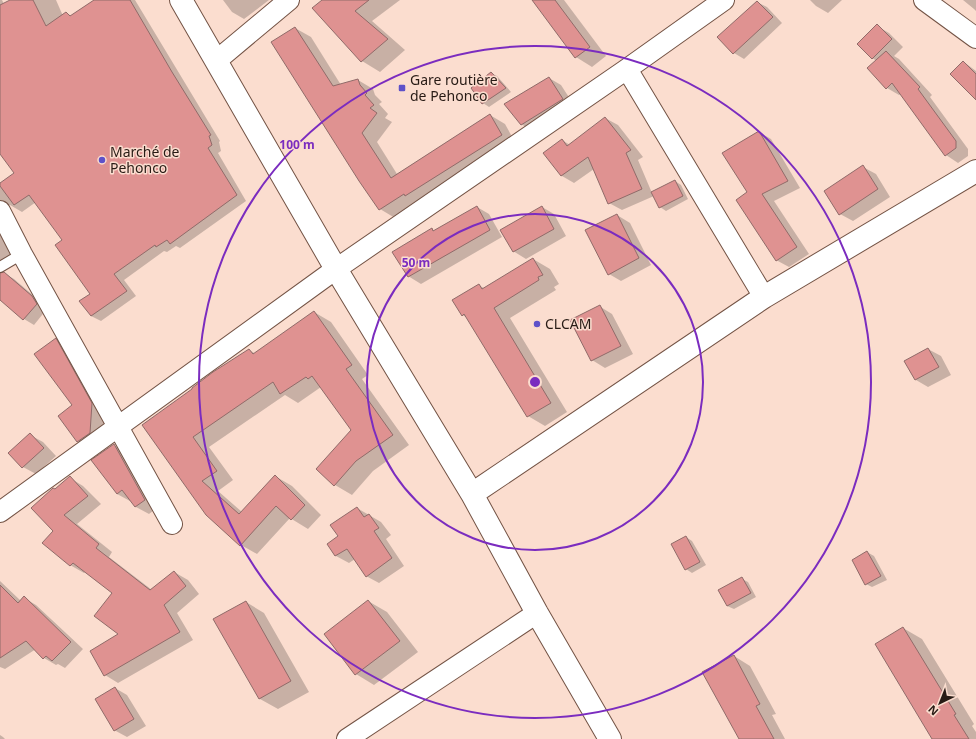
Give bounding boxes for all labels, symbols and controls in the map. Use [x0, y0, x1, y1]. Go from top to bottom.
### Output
place label: Gare routière de Pehonco [410, 70, 498, 105]
marker: Gare routière de Pehonco [397, 83, 407, 93]
text: 100 m [279, 136, 315, 153]
place label: Marché de Pehonco [110, 142, 180, 177]
marker: Marché de Pehonco [97, 155, 107, 165]
text: 50 m [402, 254, 430, 271]
place label: CLCAM [545, 314, 591, 333]
marker: CLCAM [532, 319, 542, 329]
centre of rings [528, 375, 542, 389]
north arrow [920, 683, 960, 723]
text: N [924, 702, 941, 719]

